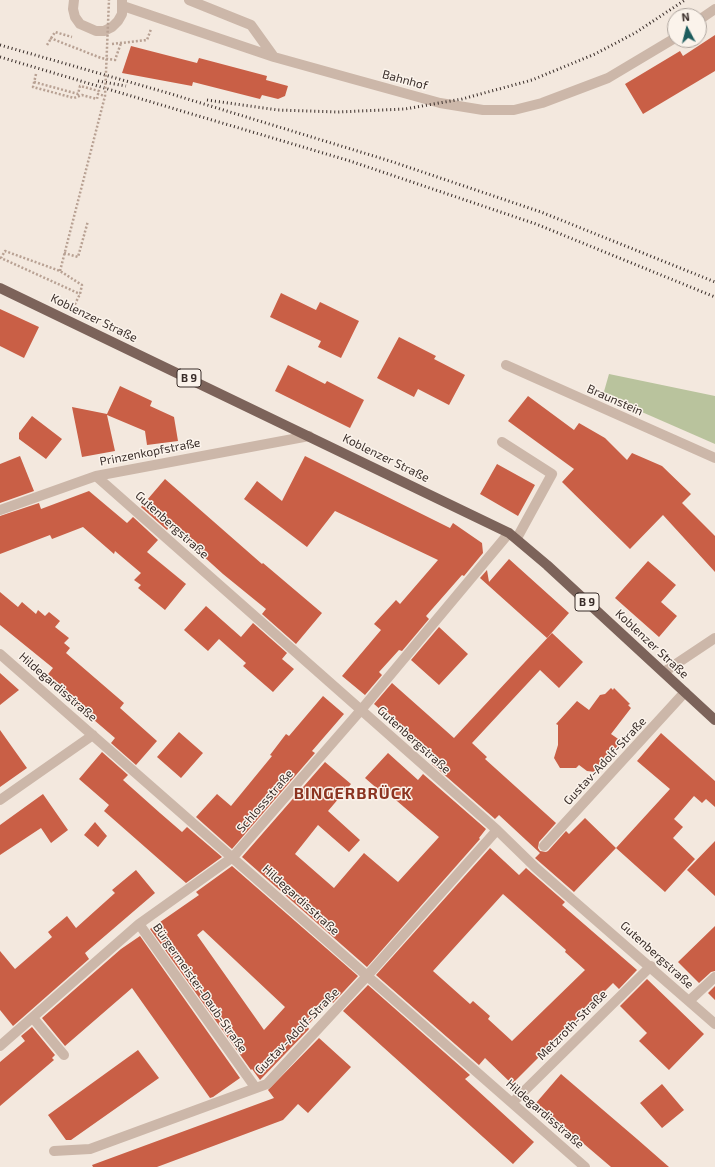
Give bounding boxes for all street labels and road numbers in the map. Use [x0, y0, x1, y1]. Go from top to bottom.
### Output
street label: Bahnhof [381, 67, 429, 93]
street label: Koblenzer Straße [48, 291, 140, 345]
road number: B 9 [177, 369, 201, 387]
street label: Braunstein [585, 381, 645, 419]
street label: Koblenzer Straße [340, 431, 432, 485]
street label: Prinzenkopfstraße [98, 435, 202, 469]
street label: Gutenbergstraße [132, 488, 212, 562]
road number: B 9 [575, 593, 599, 611]
street label: Koblenzer Straße [612, 606, 692, 682]
street label: Hildegardisstraße [16, 649, 100, 725]
street label: Gutenbergstraße [374, 703, 454, 777]
street label: Gustav-Adolf-Straße [561, 714, 649, 808]
street label: Schlossstraße [234, 767, 296, 835]
street label: Hildegardisstraße [260, 862, 342, 938]
street label: Gutenbergstraße [617, 918, 697, 992]
street label: Bürgermeister-Daub-Straße [150, 921, 250, 1055]
street label: Gustav-Adolf-Straße [252, 985, 342, 1077]
street label: Metzroth-Straße [534, 987, 610, 1063]
street label: Hildegardisstraße [503, 1076, 587, 1152]

